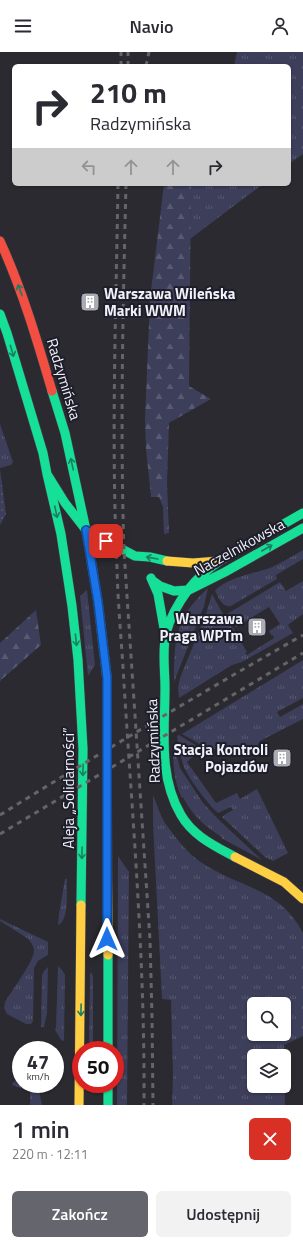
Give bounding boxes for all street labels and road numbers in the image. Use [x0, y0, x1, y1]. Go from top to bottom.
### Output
street label: Radzymińska [41, 335, 87, 423]
street label: Naczelnikowska [189, 512, 289, 582]
street label: Radzymińska [140, 698, 166, 784]
street label: Aleja „Solidarności” [57, 727, 80, 849]

